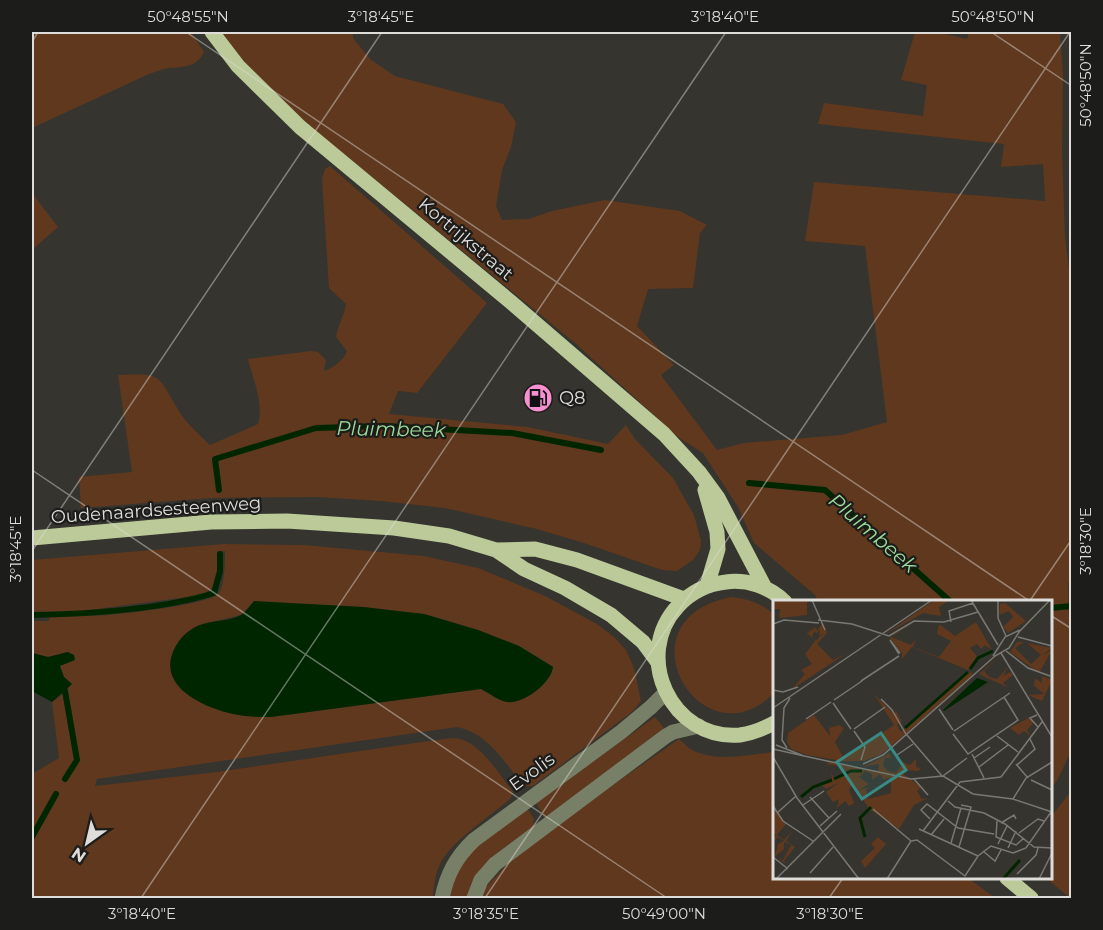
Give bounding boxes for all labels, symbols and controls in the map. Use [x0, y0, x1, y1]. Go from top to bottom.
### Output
text: 50°48'55"N [147, 7, 229, 26]
text: 3°18'45"E [348, 7, 414, 26]
text: 3°18'40"E [691, 7, 759, 26]
text: 50°48'50"N [951, 7, 1035, 26]
text: 50°48'50"N [1076, 43, 1095, 127]
street label: Kortrijkstraat [414, 193, 518, 285]
fuel station icon: Q8 [522, 382, 554, 414]
place label: Q8 [559, 387, 586, 409]
water label: Pluimbeek [336, 416, 447, 442]
water label: Pluimbeek [824, 488, 923, 579]
street label: Oudenaardsesteenweg [50, 492, 262, 528]
text: 3°18'30"E [1076, 507, 1095, 575]
text: 3°18'45"E [6, 516, 25, 582]
inset map [773, 600, 1052, 879]
street label: Evolis [505, 748, 559, 796]
north arrow [57, 813, 117, 873]
text: N [68, 844, 90, 867]
text: 3°18'40"E [108, 904, 176, 923]
text: 3°18'35"E [453, 904, 519, 923]
text: 50°49'00"N [622, 904, 706, 923]
text: 3°18'30"E [796, 904, 864, 923]

